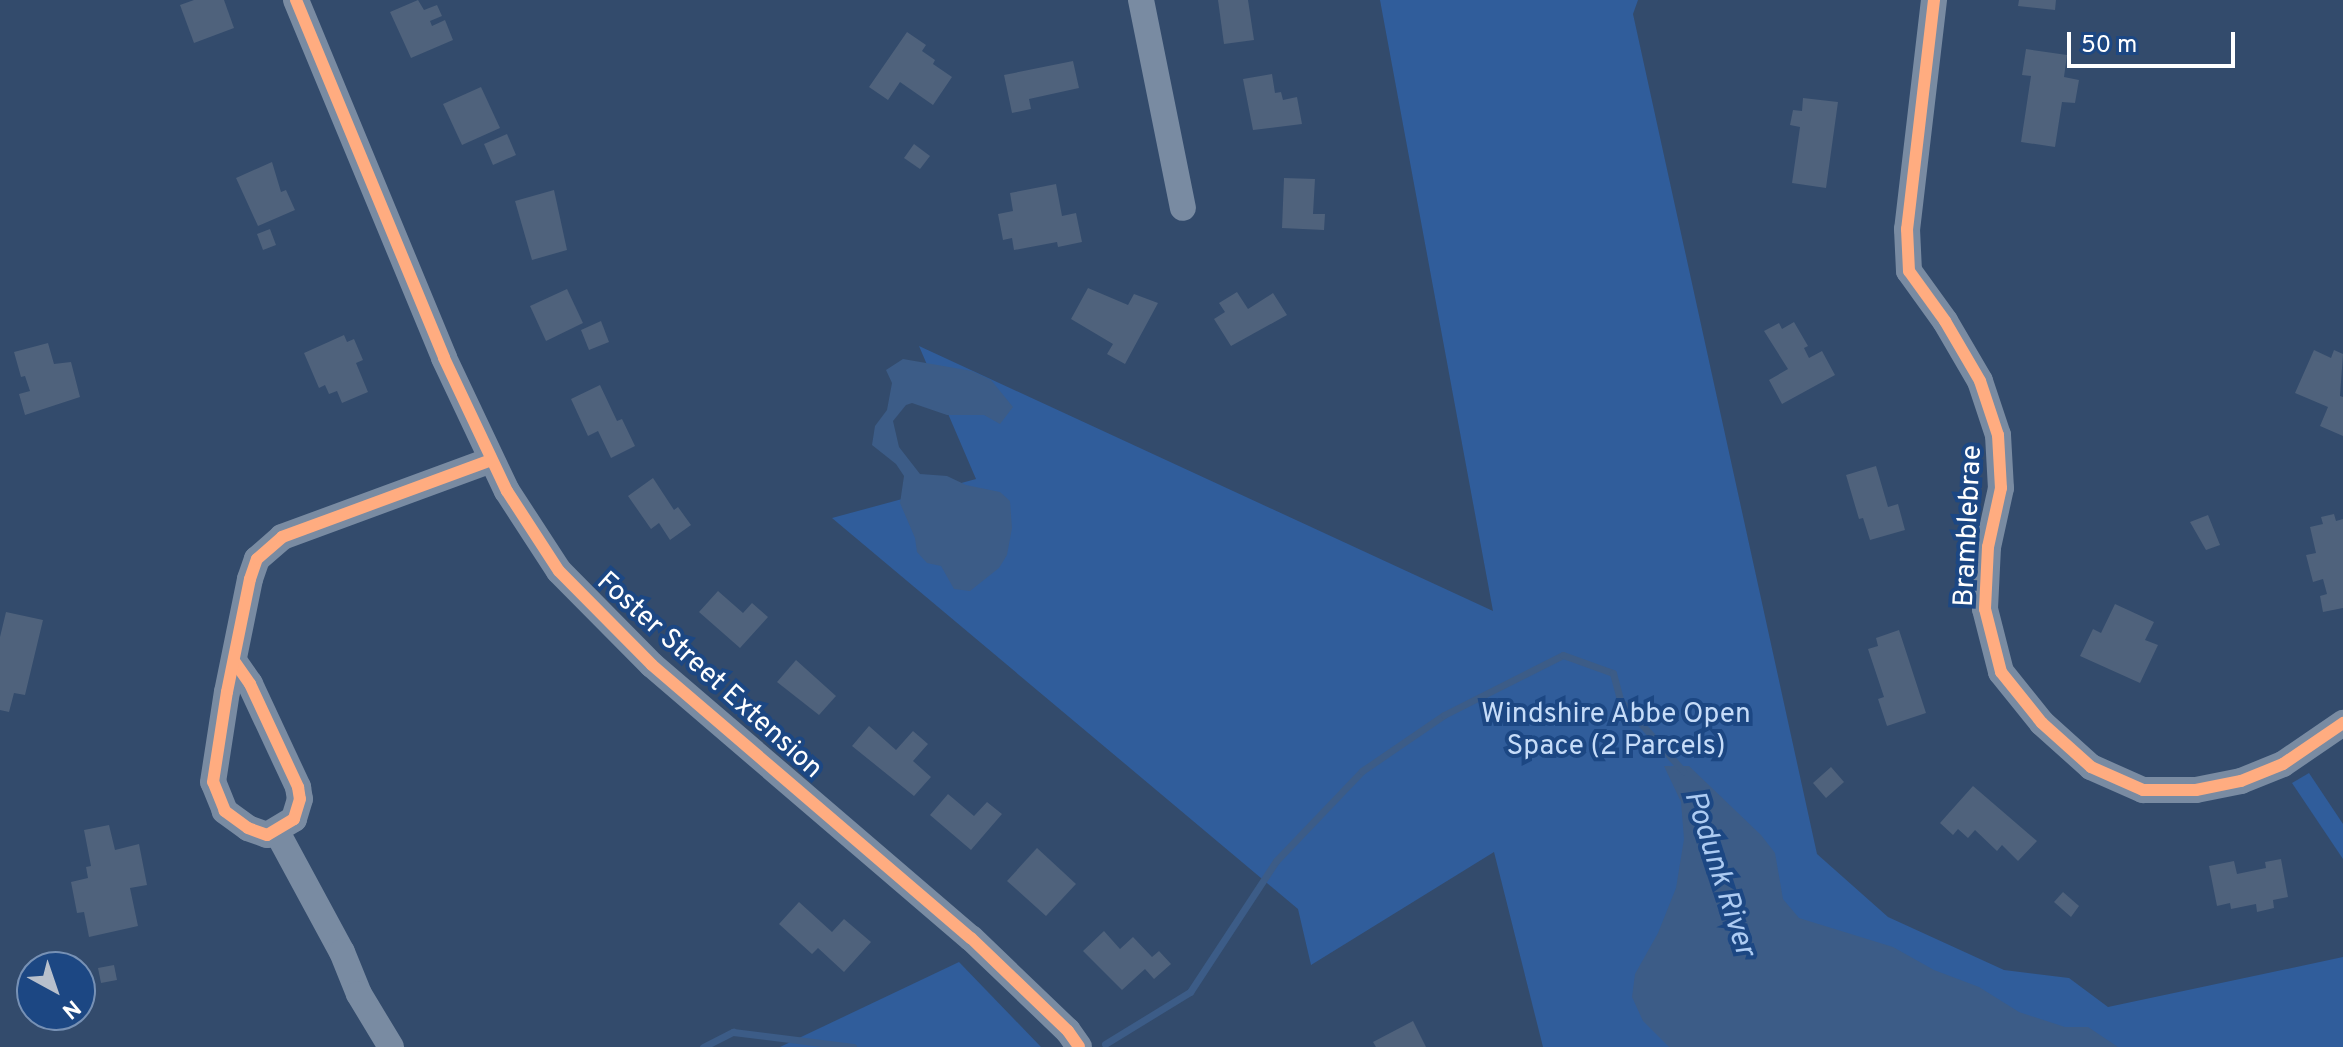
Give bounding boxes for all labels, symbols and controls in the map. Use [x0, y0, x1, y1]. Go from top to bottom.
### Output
scale bar [2071, 16, 2239, 66]
text: 50 m [2081, 31, 2137, 61]
street label: Bramblebrae [1948, 444, 1990, 608]
street label: Foster Street Extension [589, 566, 829, 786]
park label: Windshire Abbe Open Space (2 Parcels) [1481, 698, 1751, 764]
water label: Podunk River [1674, 786, 1762, 962]
north arrow [16, 951, 96, 1031]
text: N [56, 993, 85, 1024]

